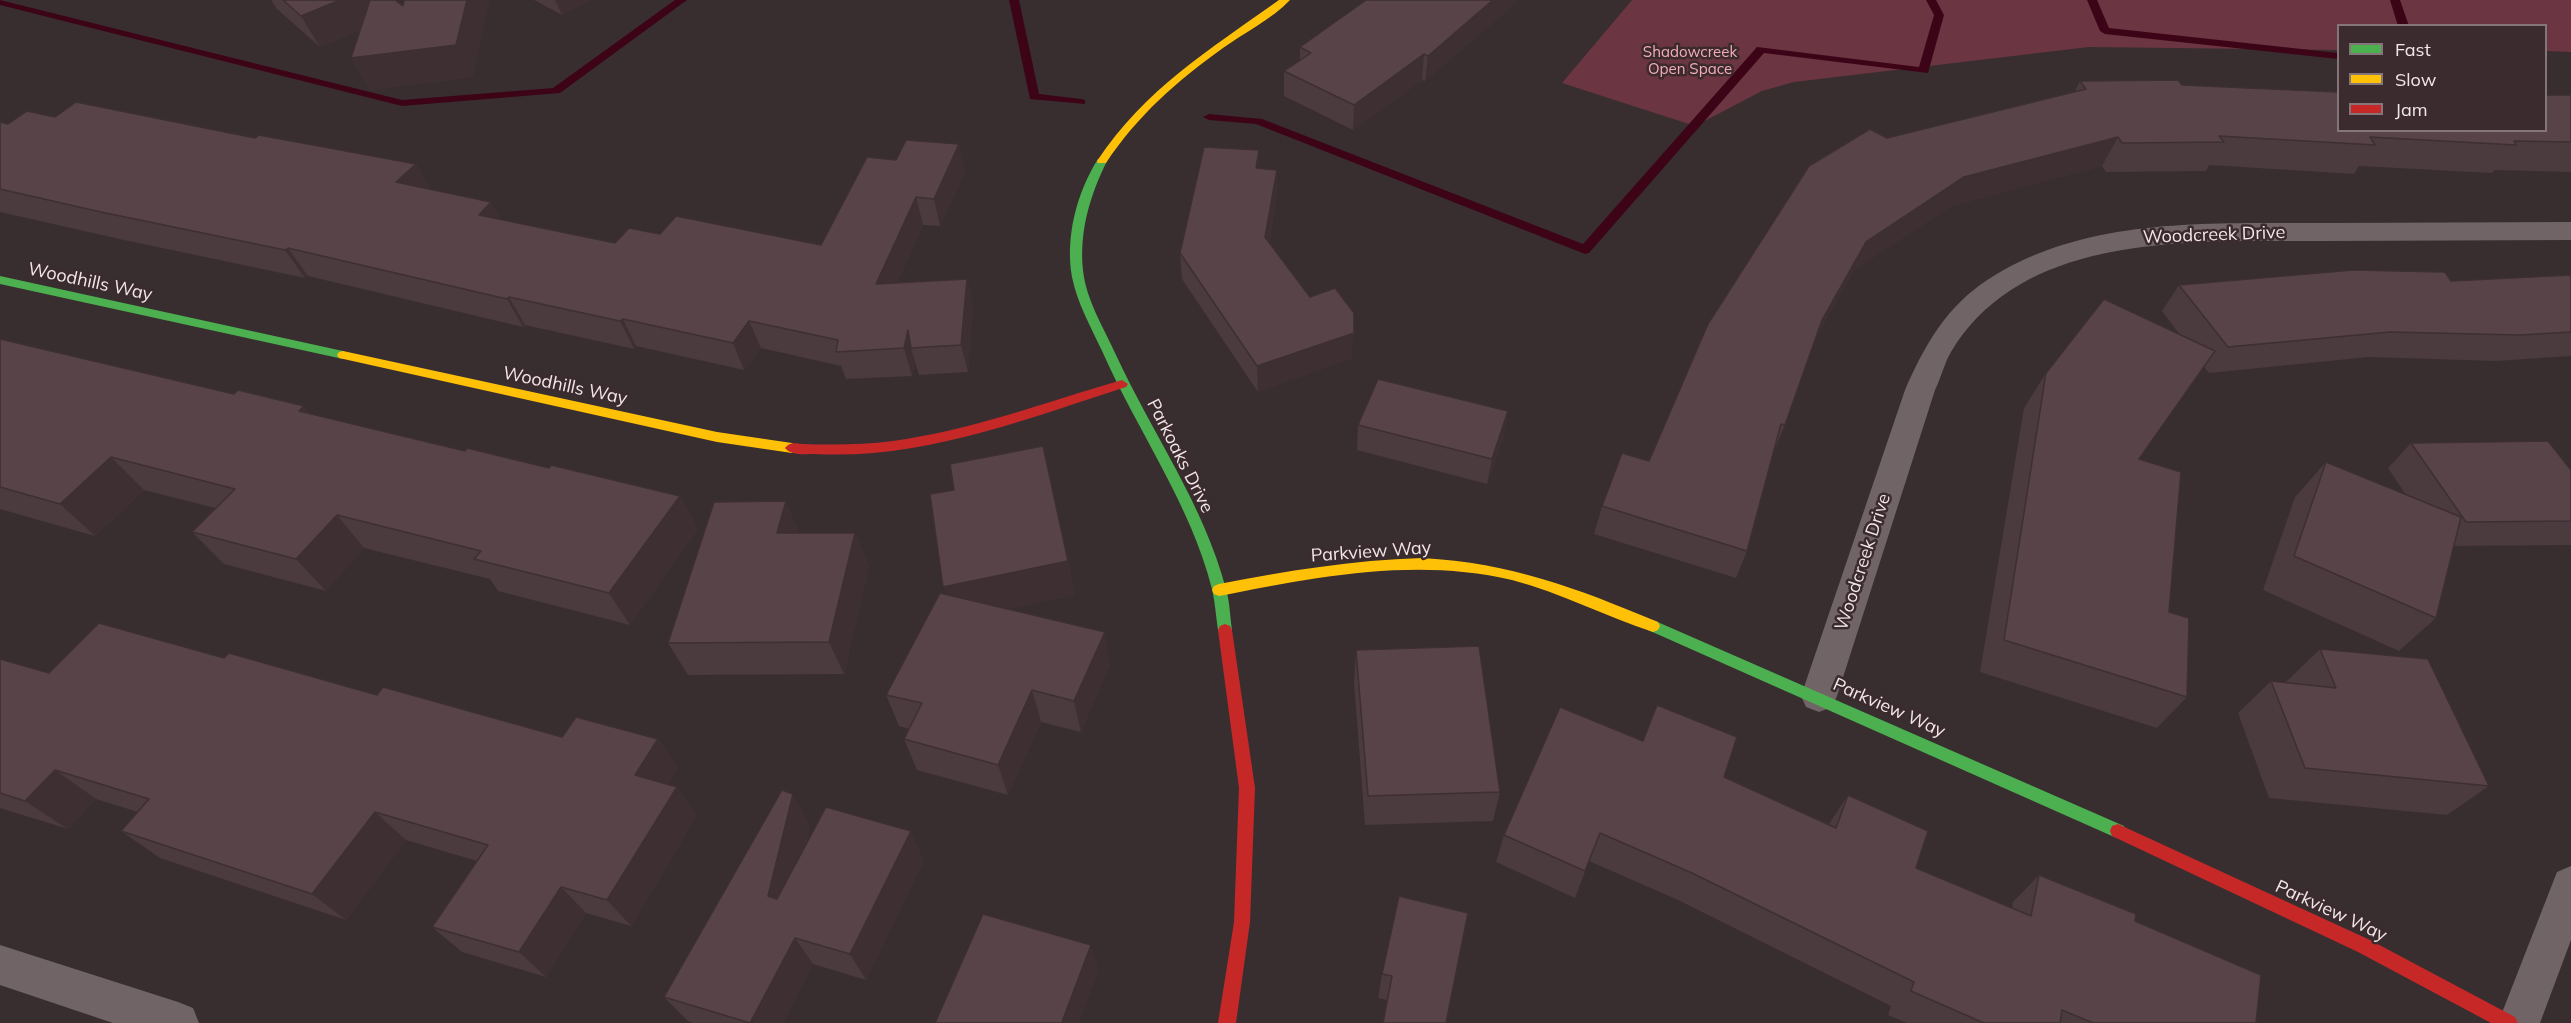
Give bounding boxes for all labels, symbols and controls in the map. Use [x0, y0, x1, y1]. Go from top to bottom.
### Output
legend [2337, 24, 2547, 132]
text: Fast [2395, 38, 2431, 61]
park label: Shadowcreek Open Space [1643, 43, 1737, 78]
text: Slow [2395, 68, 2436, 91]
text: Jam [2395, 98, 2428, 121]
street label: Woodcreek Drive [2142, 222, 2286, 248]
street label: Woodhills Way [26, 258, 154, 306]
street label: Woodhills Way [501, 362, 629, 410]
street label: Parkoaks Drive [1142, 395, 1218, 517]
street label: Woodcreek Drive [1831, 491, 1895, 633]
street label: Parkview Way [1310, 537, 1432, 567]
street label: Parkview Way [1829, 674, 1949, 742]
street label: Parkview Way [2272, 876, 2390, 946]

